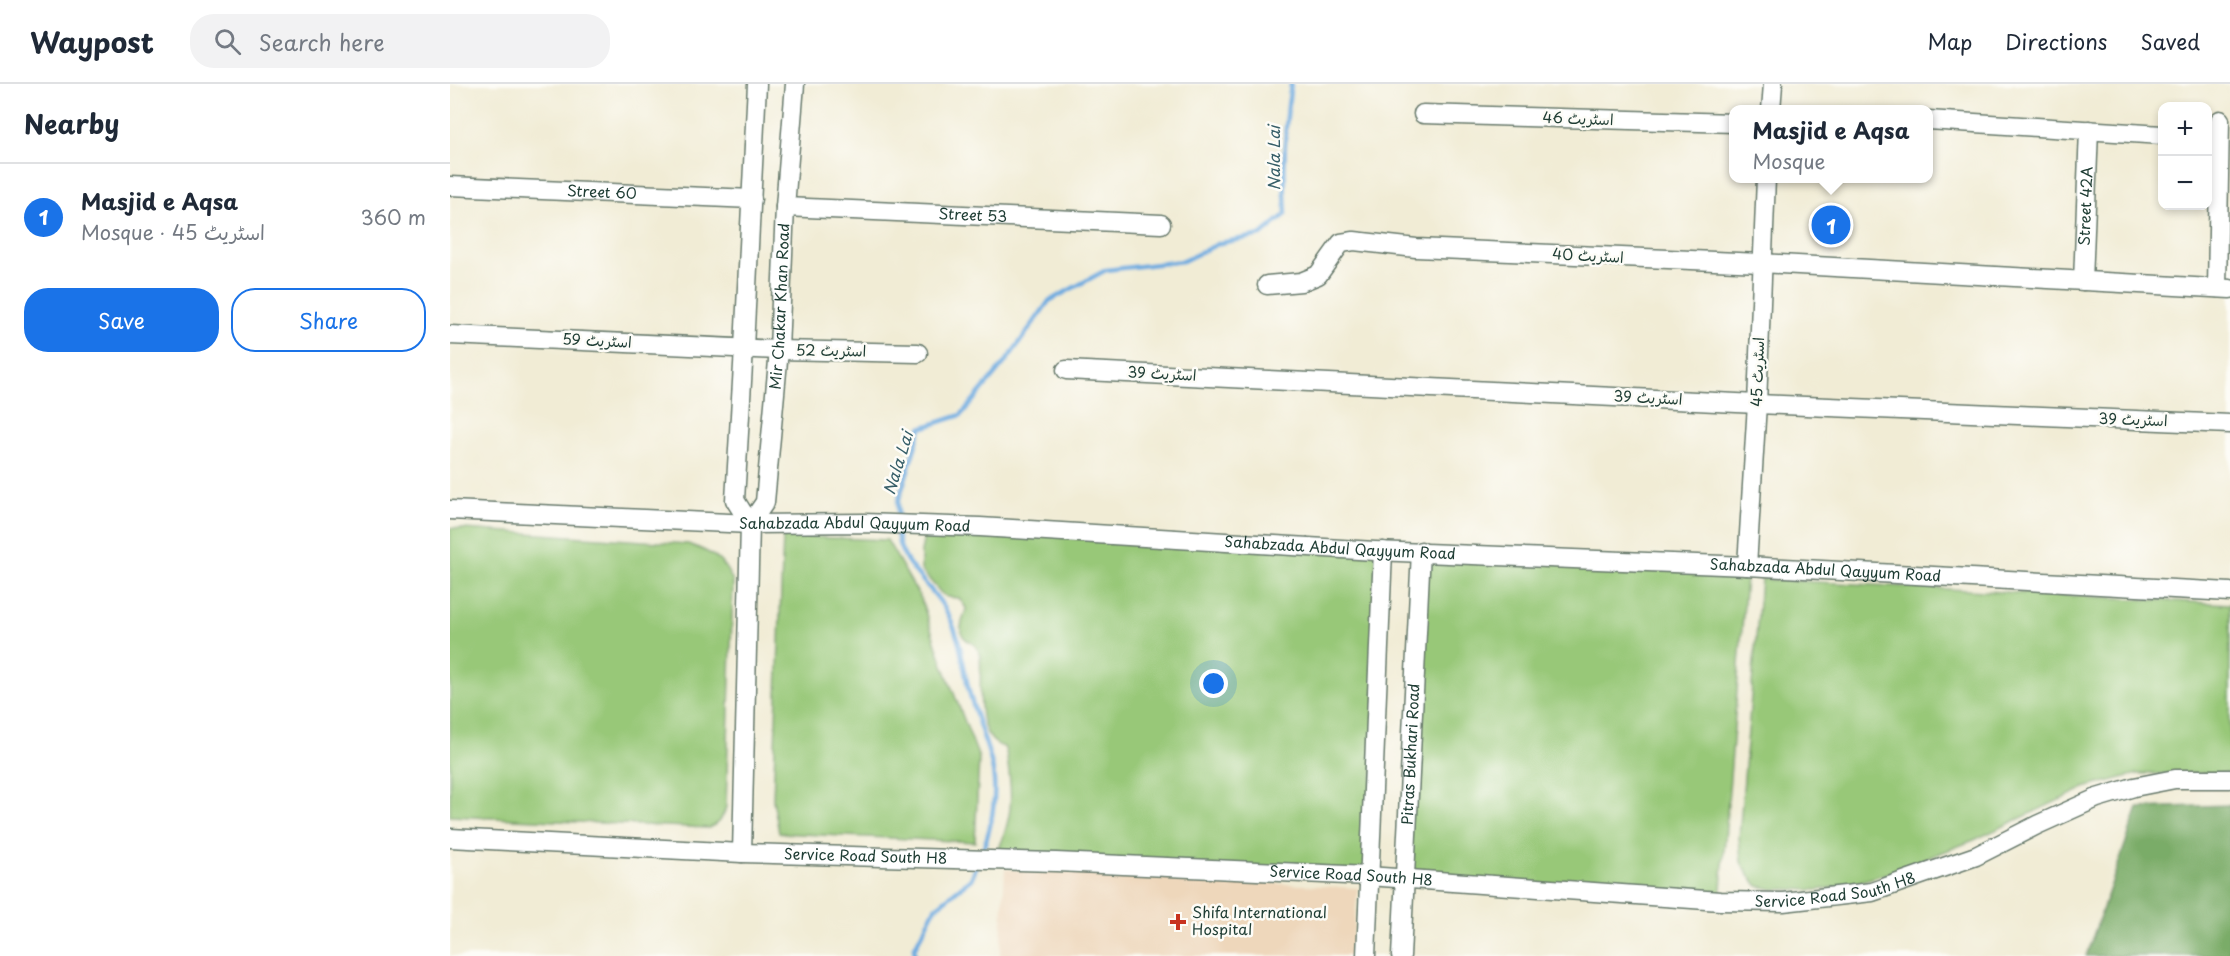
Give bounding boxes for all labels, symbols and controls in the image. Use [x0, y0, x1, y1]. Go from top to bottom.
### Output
search box [190, 14, 610, 68]
text: Waypost [30, 20, 154, 63]
icon: search [211, 25, 244, 58]
text: Search here [259, 25, 385, 58]
text: Map [1927, 25, 1972, 57]
text: Directions [2005, 25, 2107, 57]
text: Saved [2140, 25, 2200, 57]
map controls [2158, 102, 2212, 210]
button: + [2158, 102, 2212, 156]
text: Nearby [24, 104, 119, 143]
street label: اسٹریٹ 46 [1542, 105, 1614, 130]
popup [1729, 105, 1933, 183]
text: Masjid e Aqsa [1752, 113, 1910, 146]
water label: Nala Lai [1261, 123, 1285, 191]
text: Mosque [1752, 146, 1825, 176]
button: − [2158, 156, 2212, 210]
street label: Street 42A [2071, 166, 2098, 246]
street label: Street 60 [566, 178, 637, 204]
text: Masjid e Aqsa [81, 184, 238, 217]
street label: Street 53 [938, 201, 1008, 227]
text: 1 [39, 202, 48, 232]
text: 360 m [360, 202, 426, 232]
pin: 1 [1812, 202, 1850, 248]
text: Mosque · اسٹریٹ 45 [81, 217, 265, 247]
street label: Mir Chakar Khan Road [762, 223, 794, 390]
street label: اسٹریٹ 40 [1552, 241, 1624, 268]
button: Save [24, 288, 219, 352]
button: Share [231, 288, 426, 352]
street label: اسٹریٹ 59 [562, 326, 632, 353]
street label: اسٹریٹ 52 [796, 337, 866, 362]
street label: اسٹریٹ 45 [1744, 337, 1769, 407]
street label: اسٹریٹ 39 [1127, 359, 1197, 386]
street label: اسٹریٹ 39 [1613, 383, 1683, 410]
street label: اسٹریٹ 39 [2098, 406, 2168, 431]
water label: Nala Lai [876, 426, 919, 497]
street label: Sahabzada Abdul Qayyum Road [738, 510, 971, 537]
street label: Sahabzada Abdul Qayyum Road [1224, 529, 1456, 564]
street label: Sahabzada Abdul Qayyum Road [1709, 552, 1942, 586]
your location [1199, 669, 1228, 698]
street label: Pitras Bukhari Road [1394, 683, 1424, 825]
street label: Service Road South H8 [784, 841, 948, 869]
street label: Service Road South H8 [1269, 859, 1434, 891]
street label: Service Road South H8 [1754, 865, 1918, 912]
place label: Shifa International Hospital [1192, 900, 1327, 940]
marker: Shifa International Hospital [1169, 913, 1187, 931]

